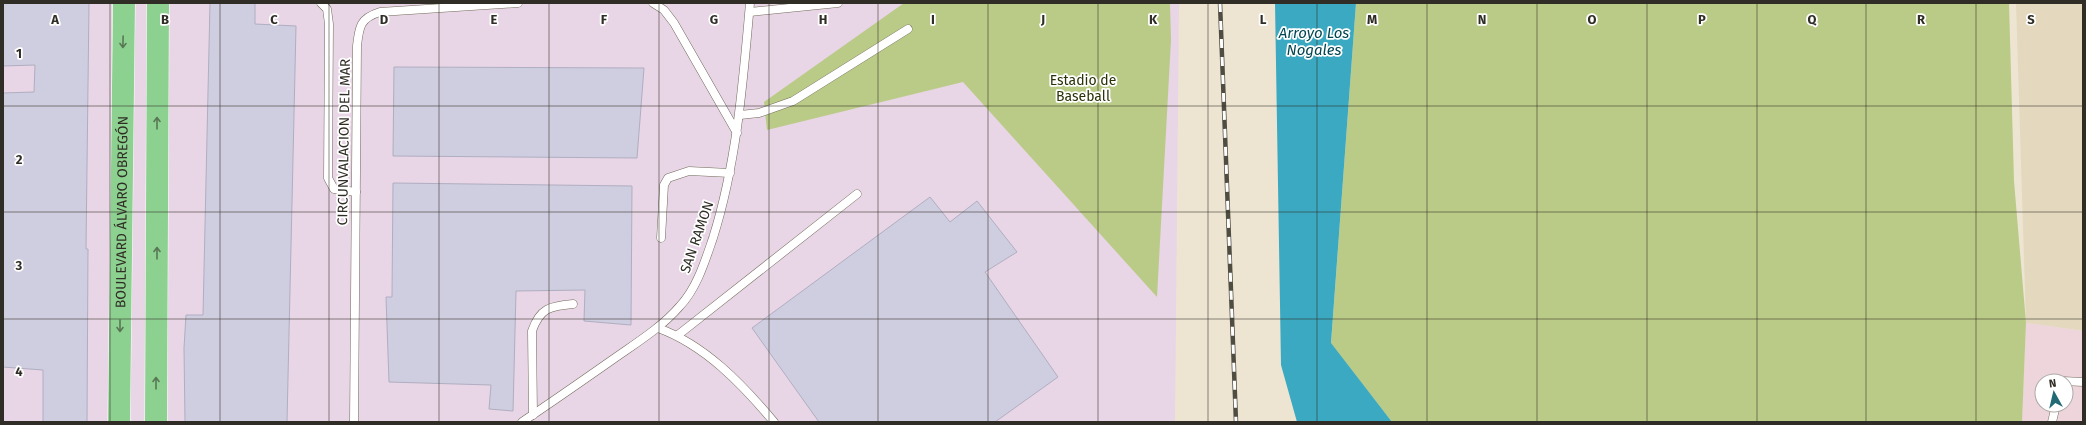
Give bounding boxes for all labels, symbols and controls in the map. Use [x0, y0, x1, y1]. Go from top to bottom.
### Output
text: A [50, 12, 59, 27]
text: B [161, 12, 169, 27]
text: C [270, 12, 278, 27]
text: D [380, 12, 389, 27]
text: E [491, 12, 498, 27]
text: F [601, 12, 608, 27]
text: G [710, 12, 718, 27]
text: H [819, 12, 827, 27]
text: I [931, 12, 935, 27]
text: J [1040, 12, 1045, 27]
text: K [1149, 12, 1158, 27]
text: L [1260, 12, 1267, 27]
text: M [1367, 12, 1377, 27]
text: N [1478, 12, 1486, 27]
text: O [1588, 12, 1597, 27]
text: P [1698, 12, 1706, 27]
text: Q [1808, 12, 1818, 27]
text: R [1917, 12, 1926, 27]
text: S [2027, 12, 2035, 27]
water label: Arroyo Los Nogales [1278, 24, 1349, 59]
one-way arrow [119, 35, 127, 48]
text: 1 [16, 46, 22, 61]
street label: CIRCUNVALACION DEL MAR [334, 58, 354, 226]
park label: Estadio de Baseball [1050, 72, 1116, 105]
street label: BOULEVARD ÁLVARO OBREGÓN [112, 116, 131, 308]
one-way arrow [154, 117, 161, 130]
text: 2 [16, 152, 23, 167]
street label: SAN RAMON [677, 199, 717, 275]
one-way arrow [153, 247, 161, 260]
text: 3 [15, 258, 23, 273]
one-way arrow [116, 319, 123, 332]
text: 4 [15, 364, 23, 379]
north arrow [2034, 373, 2074, 413]
one-way arrow [152, 377, 160, 390]
text: N [2048, 377, 2057, 391]

